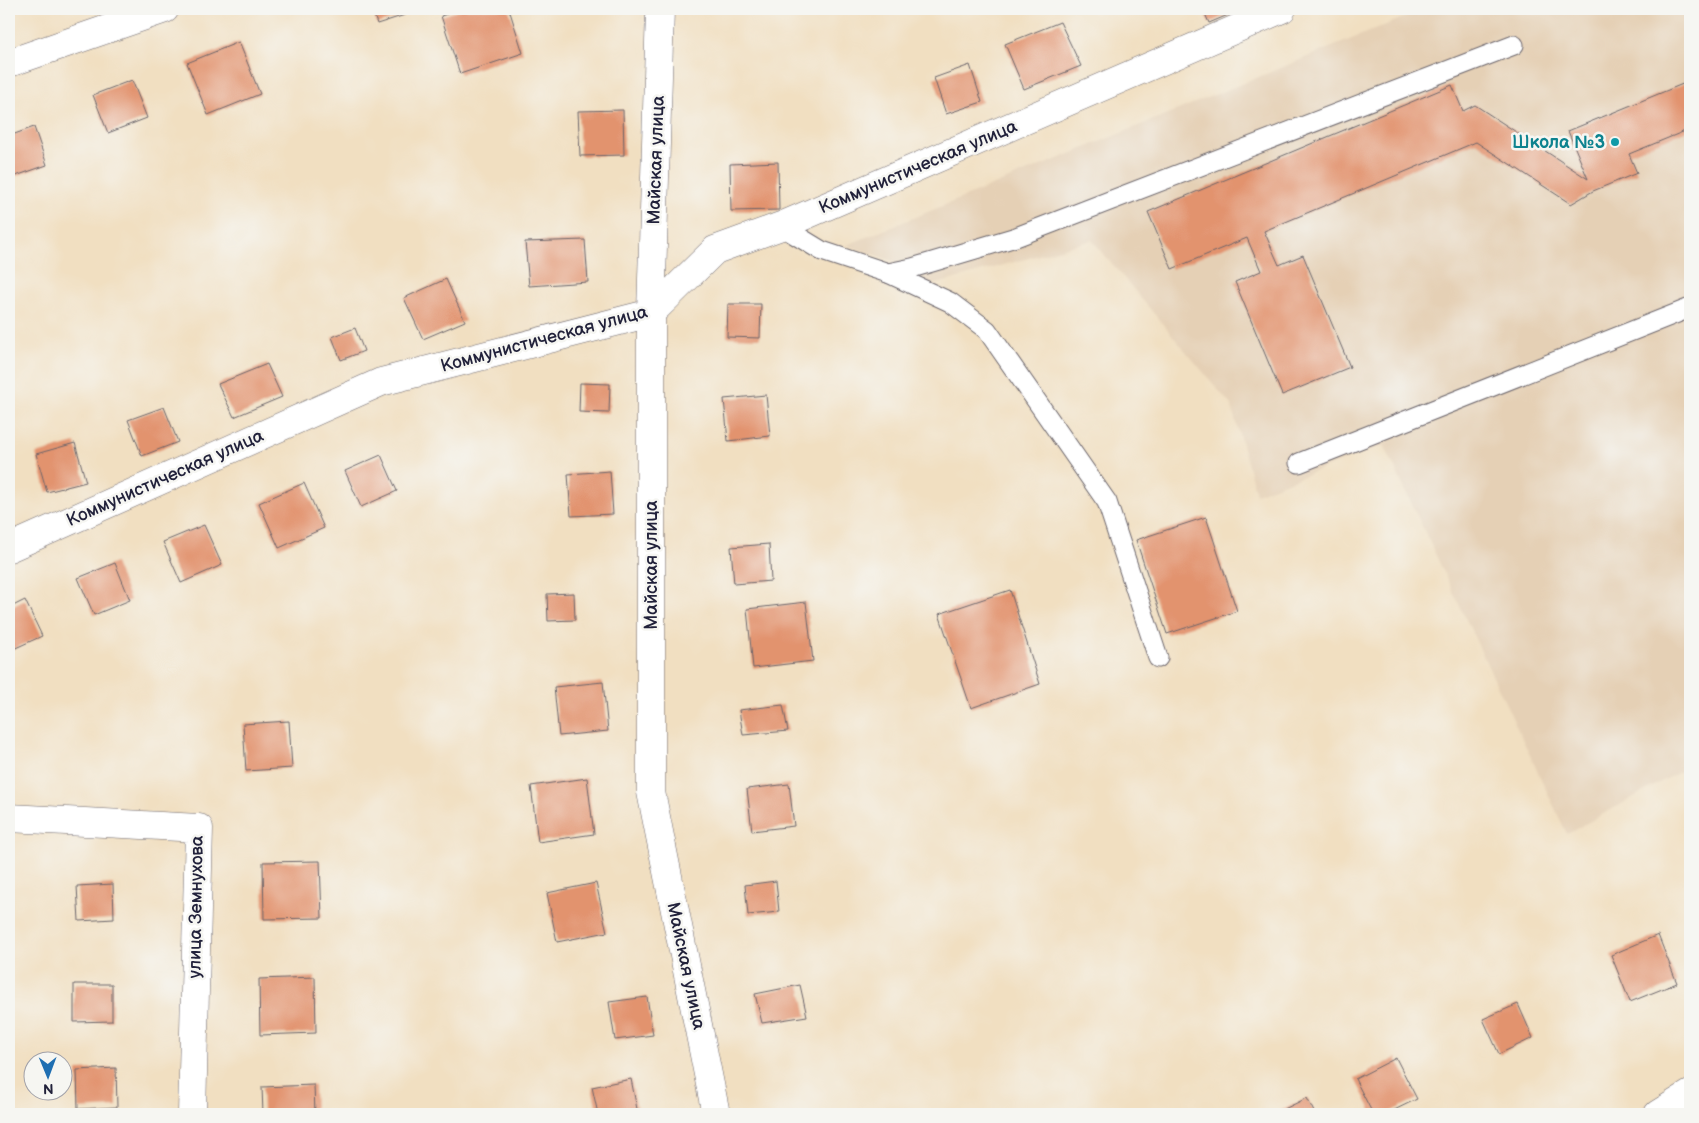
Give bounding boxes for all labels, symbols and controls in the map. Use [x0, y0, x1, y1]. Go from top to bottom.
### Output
street label: Майская улица [643, 95, 669, 225]
street label: Коммунистическая улица [816, 116, 1021, 218]
place label: Школа №3 [1512, 132, 1605, 153]
marker: Школа №3 [1609, 136, 1621, 148]
street label: Коммунистическая улица [438, 301, 650, 377]
street label: Коммунистическая улица [63, 425, 267, 531]
street label: Майская улица [641, 500, 662, 630]
street label: улица Земнухова [184, 835, 208, 979]
street label: Майская улица [662, 901, 710, 1032]
north arrow [22, 1050, 72, 1100]
text: N [43, 1080, 54, 1097]

